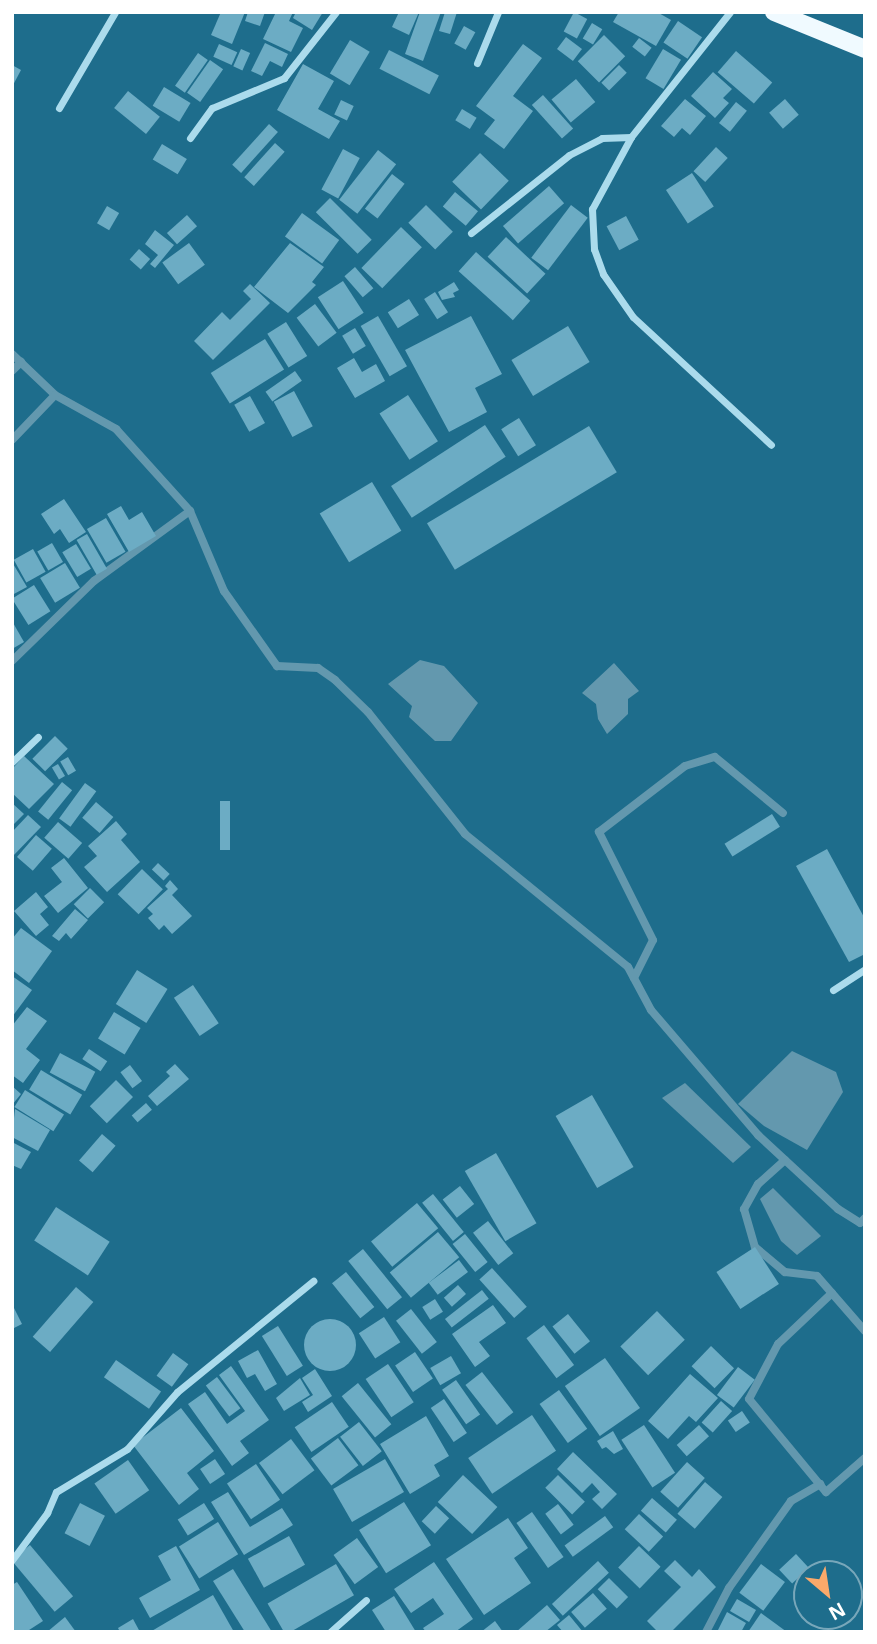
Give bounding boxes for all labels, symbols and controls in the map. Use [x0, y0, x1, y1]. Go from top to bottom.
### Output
north arrow [793, 1560, 863, 1630]
text: N [824, 1596, 850, 1627]

